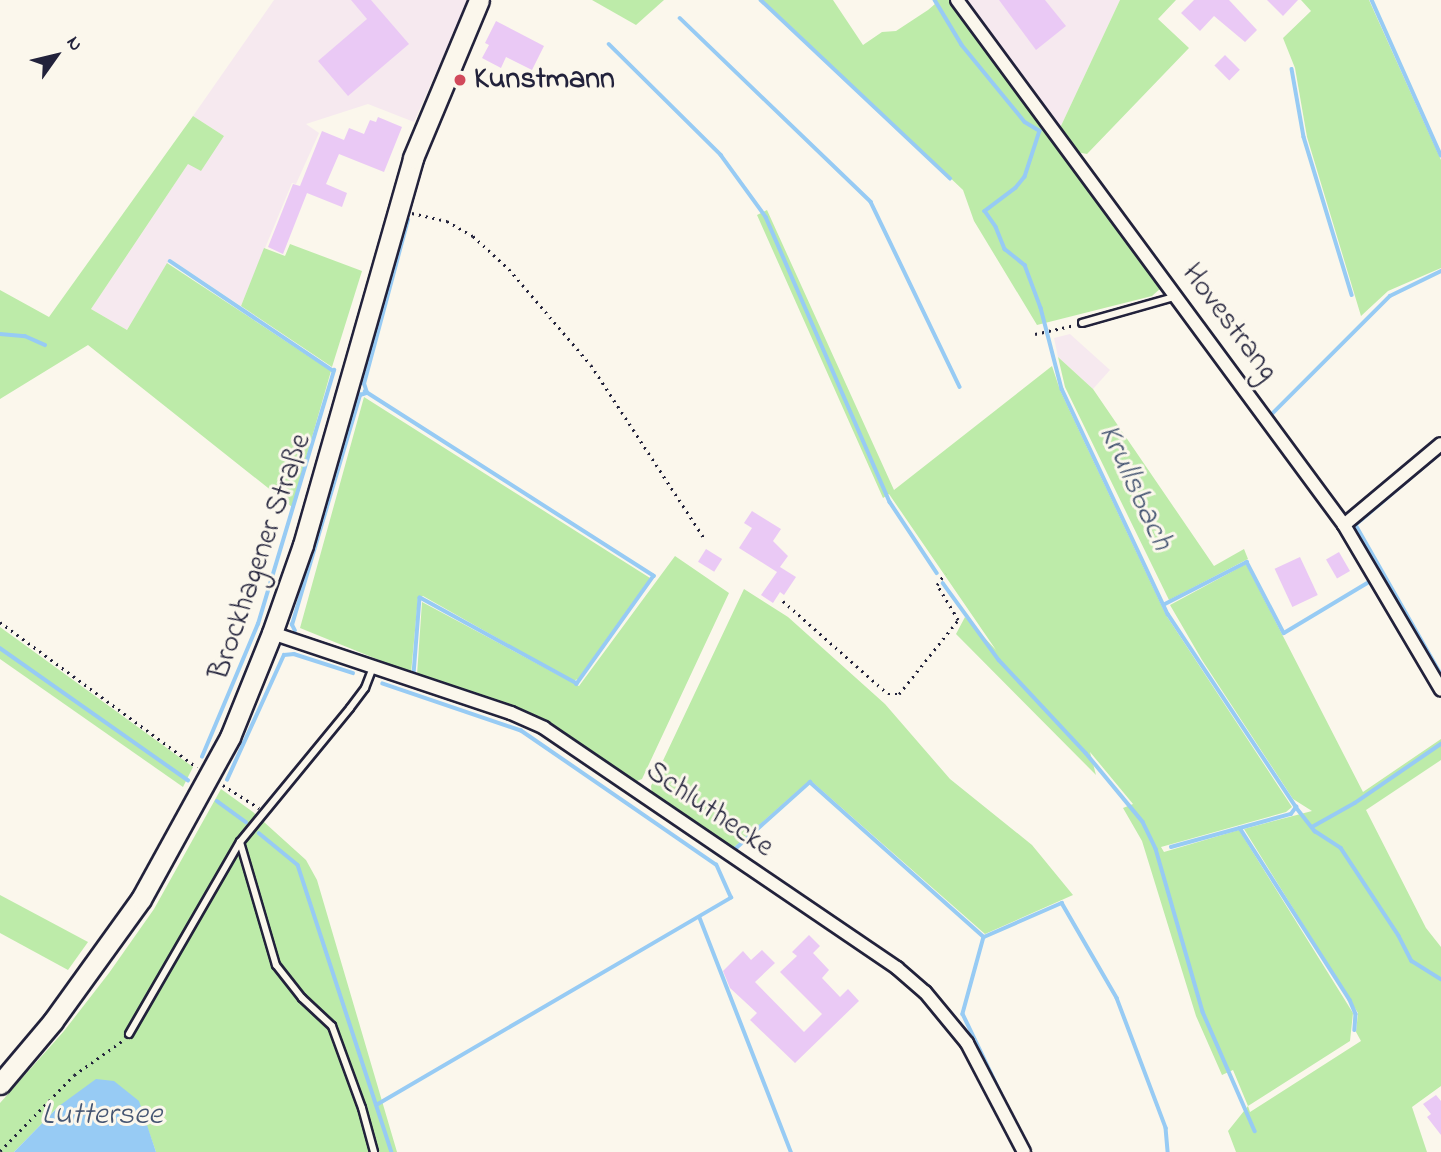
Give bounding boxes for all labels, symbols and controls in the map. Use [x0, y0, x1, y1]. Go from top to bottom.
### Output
north arrow [21, 21, 91, 91]
text: N [59, 31, 89, 57]
place label: Kunstmann [474, 62, 615, 98]
marker: Kunstmann [452, 72, 468, 88]
street label: Hovestrang [1173, 257, 1285, 389]
water label: Krullsbach [1088, 419, 1180, 557]
street label: Brockhagener Straße [202, 429, 320, 685]
street label: Schluthecke [638, 754, 780, 866]
water label: Luttersee [42, 1097, 162, 1135]

